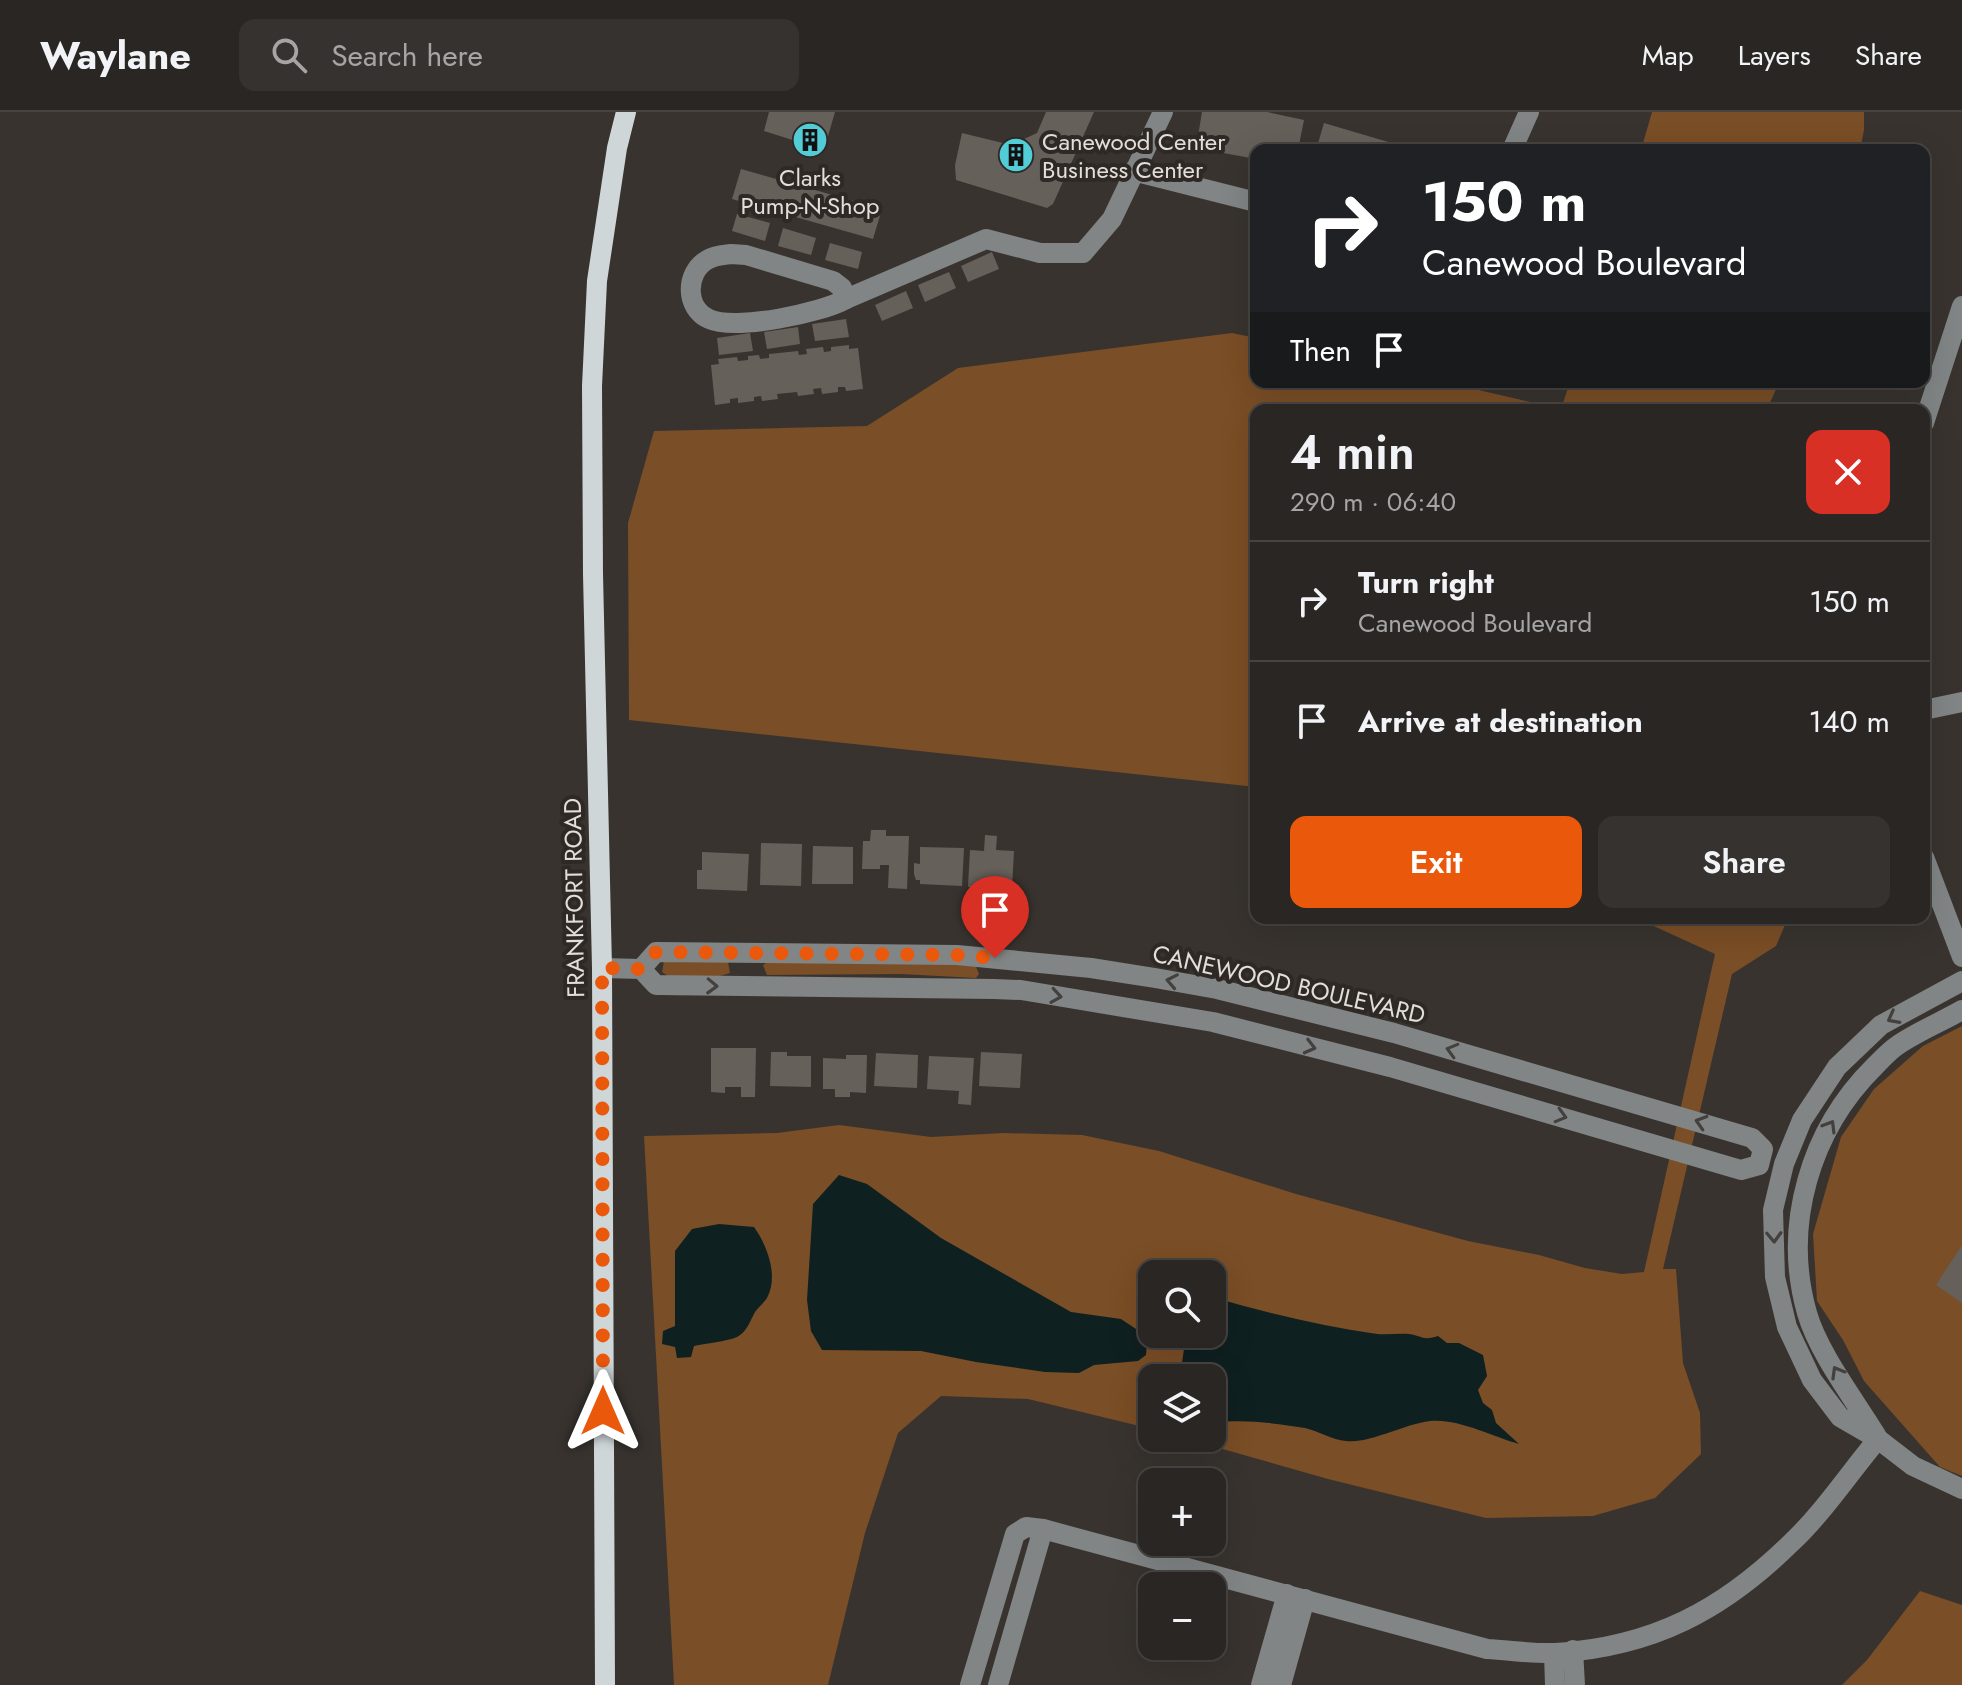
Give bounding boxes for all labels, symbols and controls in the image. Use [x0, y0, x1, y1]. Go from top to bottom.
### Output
search box [239, 19, 799, 91]
text: Waylane [40, 28, 191, 83]
icon: search [267, 33, 311, 77]
text: Search here [331, 34, 483, 77]
text: Map [1642, 35, 1694, 76]
text: Layers [1738, 35, 1811, 76]
text: Share [1855, 35, 1922, 76]
building icon: Clarks Pump-N-Shop [791, 121, 829, 159]
place label: Canewood Center Business Center [1042, 124, 1226, 187]
building icon: Canewood Center Business Center [997, 136, 1035, 174]
place label: Clarks Pump-N-Shop [741, 160, 879, 223]
text: 150 m [1422, 161, 1586, 242]
icon: right [1290, 176, 1394, 280]
text: Canewood Boulevard [1422, 236, 1746, 288]
icon: arrive [1367, 328, 1411, 372]
text: Then [1290, 329, 1351, 372]
text: 4 min [1290, 418, 1415, 487]
button: close [1806, 430, 1890, 514]
text: 290 m · 06:40 [1290, 483, 1456, 521]
text: Turn right [1358, 561, 1494, 604]
icon: right [1290, 579, 1334, 623]
text: 150 m [1809, 580, 1890, 623]
text: Canewood Boulevard [1358, 604, 1592, 642]
icon: arrive [1290, 699, 1334, 743]
text: Arrive at destination [1358, 700, 1643, 743]
text: 140 m [1809, 700, 1890, 743]
street label: FRANKFORT ROAD [555, 798, 593, 998]
button: Exit [1290, 816, 1582, 908]
button: Share [1598, 816, 1890, 908]
pin [961, 876, 1029, 958]
icon: arrive [973, 888, 1017, 932]
street label: CANEWOOD BOULEVARD [1149, 936, 1429, 1032]
one-way arrow [1166, 973, 1179, 990]
one-way arrow [706, 978, 719, 995]
one-way arrow [1049, 987, 1063, 1004]
one-way arrow [1887, 1009, 1902, 1024]
one-way arrow [1303, 1038, 1317, 1055]
one-way arrow [1445, 1042, 1459, 1059]
one-way arrow [1554, 1107, 1568, 1123]
one-way arrow [1695, 1116, 1709, 1132]
one-way arrow [1820, 1120, 1836, 1135]
one-way arrow [1765, 1231, 1782, 1244]
map controls [1138, 1260, 1226, 1660]
button: search [1138, 1260, 1226, 1348]
button: layers [1138, 1364, 1226, 1452]
one-way arrow [1831, 1366, 1847, 1381]
position arrow [561, 1369, 645, 1453]
button: + [1138, 1468, 1226, 1556]
button: − [1138, 1572, 1226, 1660]

